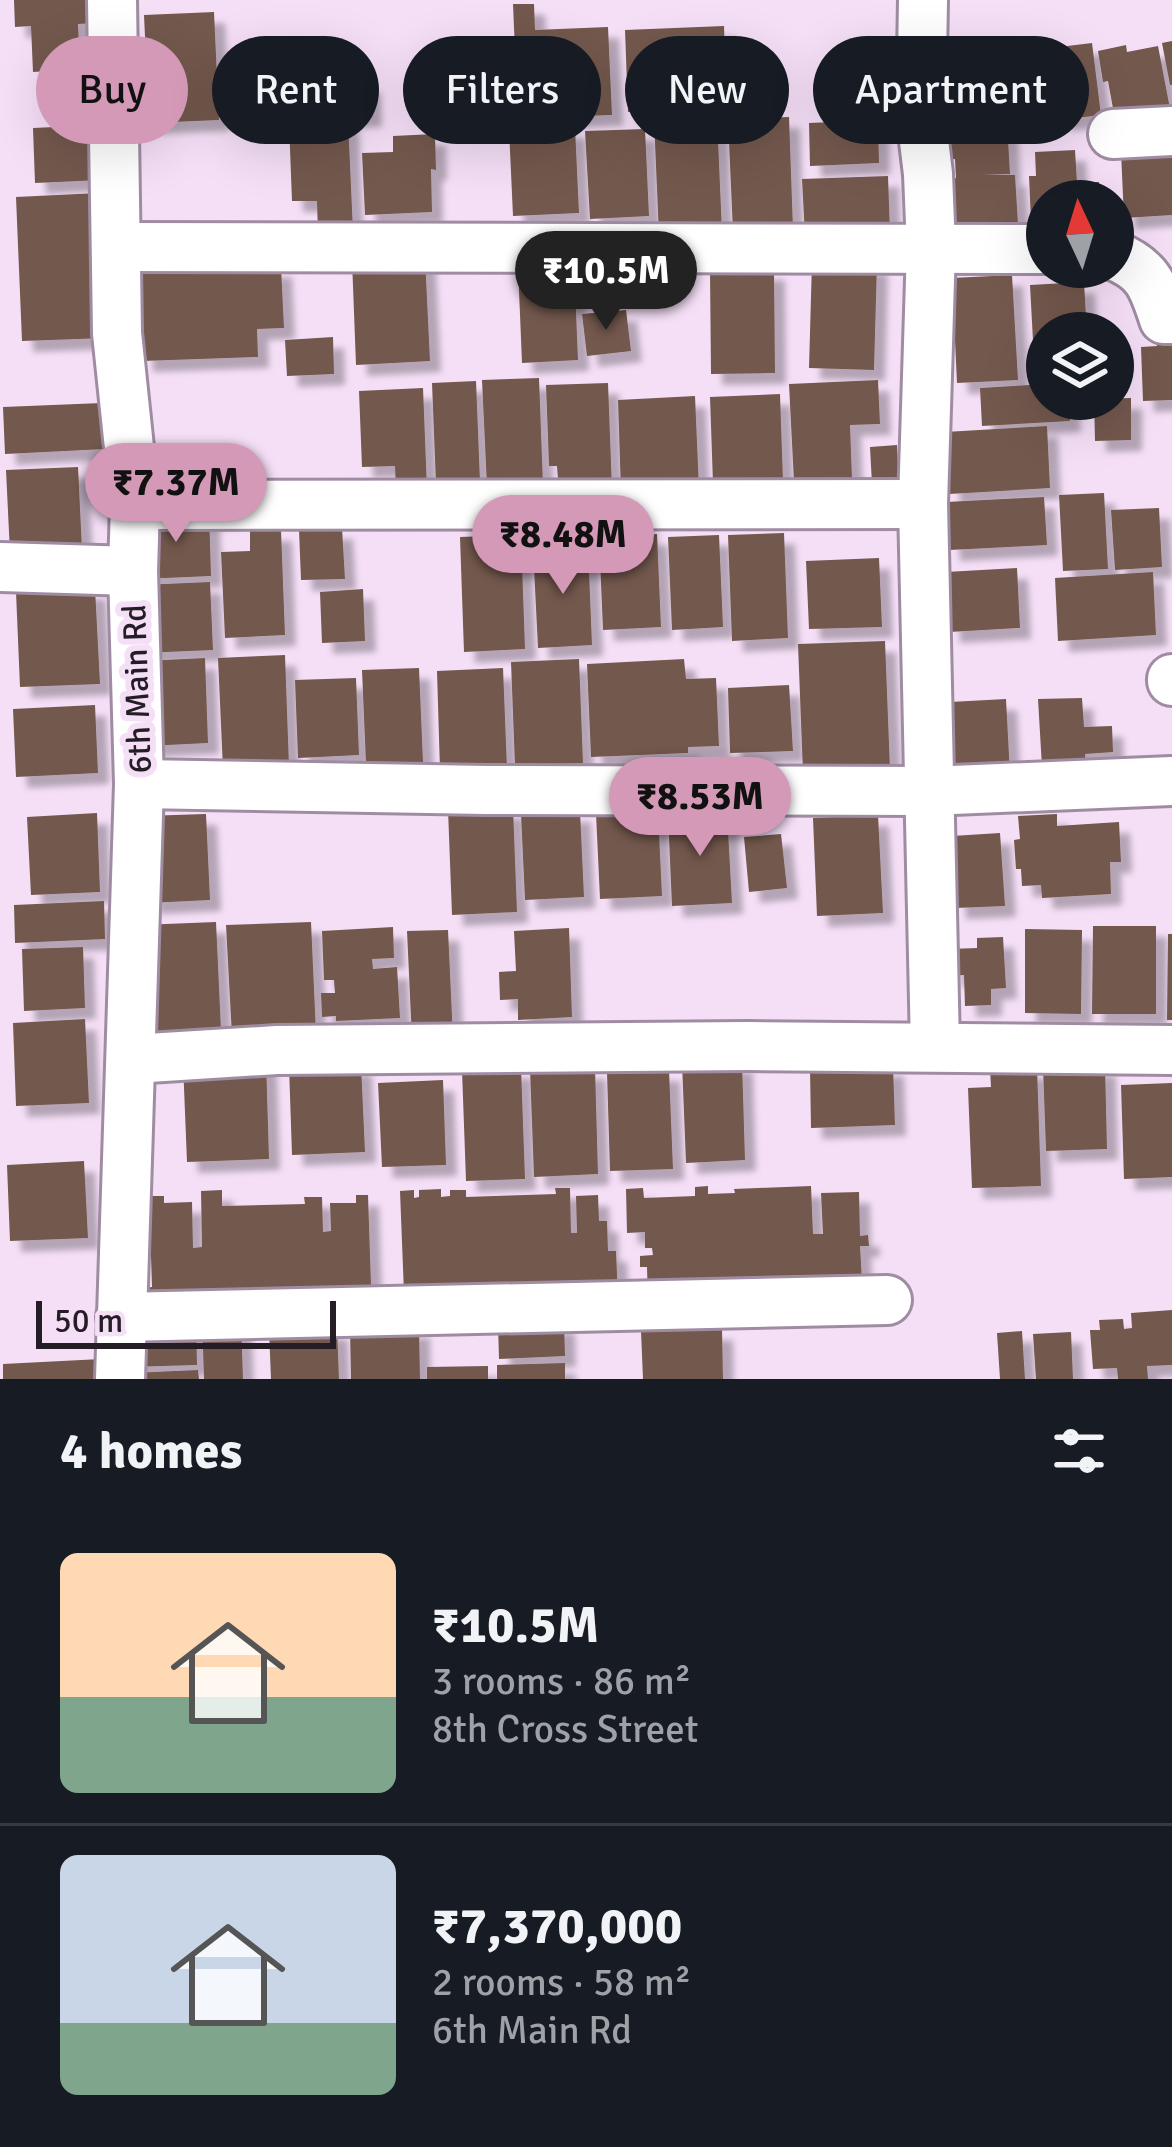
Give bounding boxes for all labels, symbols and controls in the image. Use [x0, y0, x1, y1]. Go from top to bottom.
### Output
chip: Buy [36, 36, 188, 144]
chip: Rent [212, 36, 379, 144]
chip: Filters [403, 36, 601, 144]
chip: New [625, 36, 789, 144]
chip: Apartment [813, 36, 1089, 144]
north arrow [1026, 180, 1134, 288]
map controls [1026, 180, 1134, 420]
pin: ₹10.5M [508, 231, 704, 333]
text: ₹10.5M [542, 246, 670, 294]
button: layers [1026, 312, 1134, 420]
pin: ₹7.37M [78, 443, 274, 545]
text: ₹7.37M [112, 458, 240, 506]
pin: ₹8.48M [465, 495, 661, 597]
text: ₹8.48M [499, 510, 627, 558]
street label: 6th Main Rd [114, 604, 161, 774]
pin: ₹8.53M [602, 757, 798, 859]
text: ₹8.53M [636, 772, 764, 820]
scale bar [36, 1295, 336, 1348]
text: 50 m [54, 1301, 123, 1342]
icon: filters [1046, 1418, 1112, 1484]
text: 4 homes [60, 1420, 242, 1483]
text: ₹10.5M [432, 1594, 599, 1657]
icon: home [156, 1601, 300, 1745]
text: 3 rooms · 86 m² [432, 1657, 691, 1705]
text: 8th Cross Street [432, 1705, 698, 1753]
text: ₹7,370,000 [432, 1895, 682, 1958]
icon: home [156, 1903, 300, 2047]
text: 2 rooms · 58 m² [432, 1958, 691, 2006]
text: 6th Main Rd [432, 2006, 632, 2054]

